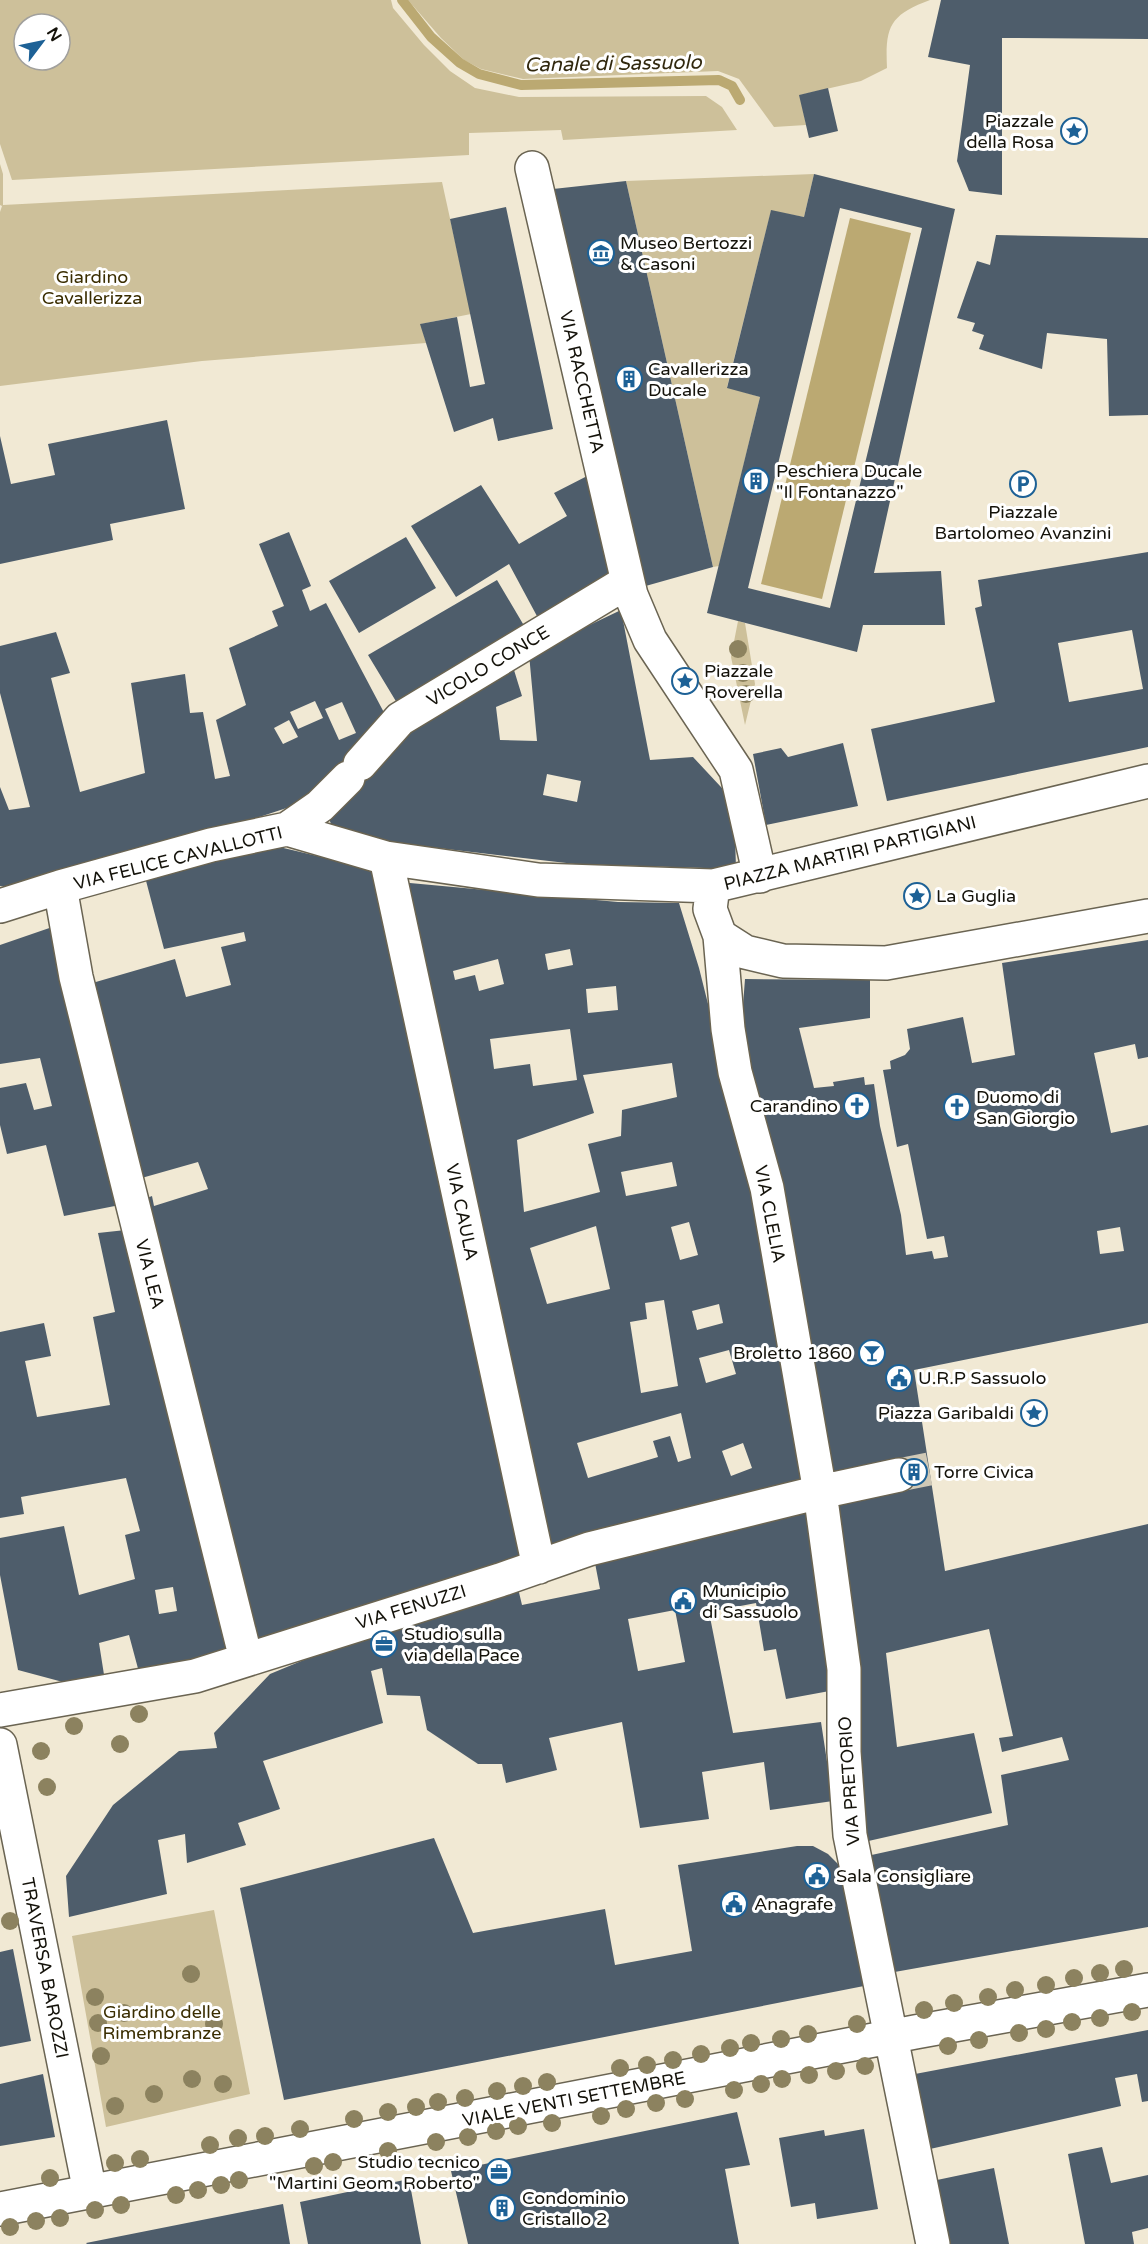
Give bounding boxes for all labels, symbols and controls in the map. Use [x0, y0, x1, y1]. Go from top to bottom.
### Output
north arrow [12, 12, 72, 72]
text: N [42, 24, 66, 45]
water label: Canale di Sassuolo [524, 50, 703, 78]
place label: Piazzale della Rosa [966, 110, 1054, 153]
place icon: Piazzale della Rosa [1059, 116, 1089, 146]
place label: Museo Bertozzi & Casoni [620, 232, 752, 275]
museum icon: Museo Bertozzi & Casoni [586, 238, 616, 268]
park label: Giardino Cavallerizza [42, 266, 142, 309]
street label: VIA RACCHETTA [555, 309, 609, 455]
place label: Cavallerizza Ducale [648, 358, 749, 401]
building icon: Cavallerizza Ducale [614, 364, 644, 394]
place label: Peschiera Ducale "Il Fontanazzo" [776, 460, 922, 503]
building icon: Peschiera Ducale "Il Fontanazzo" [741, 466, 771, 496]
parking icon: Piazzale Bartolomeo Avanzini [1008, 469, 1038, 499]
place label: Piazzale Bartolomeo Avanzini [934, 501, 1112, 544]
street label: VICOLO CONCE [423, 621, 553, 711]
place label: Piazzale Roverella [704, 660, 783, 703]
place icon: Piazzale Roverella [670, 666, 700, 696]
street label: PIAZZA MARTIRI PARTIGIANI [721, 811, 979, 895]
street label: VIA FELICE CAVALLOTTI [71, 821, 285, 895]
place icon: La Guglia [902, 881, 932, 911]
place label: La Guglia [936, 885, 1016, 907]
place label: Duomo di San Giorgio [976, 1086, 1075, 1129]
church icon: Carandino [842, 1091, 872, 1121]
church icon: Duomo di San Giorgio [942, 1092, 972, 1122]
place label: Carandino [750, 1095, 838, 1117]
street label: VIA CAULA [441, 1162, 483, 1262]
street label: VIA CLELIA [750, 1163, 790, 1265]
street label: VIA LEA [131, 1237, 169, 1311]
bar icon: Broletto 1860 [857, 1338, 887, 1368]
place label: Broletto 1860 [733, 1342, 852, 1364]
public building icon: U.R.P Sassuolo [884, 1363, 914, 1393]
place label: U.R.P Sassuolo [918, 1367, 1046, 1389]
place icon: Piazza Garibaldi [1019, 1398, 1049, 1428]
place label: Piazza Garibaldi [878, 1402, 1014, 1424]
building icon: Torre Civica [899, 1457, 929, 1487]
place label: Torre Civica [934, 1461, 1034, 1483]
street label: VIA FENUZZI [353, 1580, 469, 1634]
place label: Municipio di Sassuolo [702, 1580, 798, 1623]
public building icon: Municipio di Sassuolo [668, 1586, 698, 1616]
place label: Studio sulla via della Pace [404, 1623, 520, 1666]
office icon: Studio sulla via della Pace [369, 1629, 399, 1659]
street label: VIA PRETORIO [833, 1715, 865, 1847]
public building icon: Sala Consigliare [802, 1861, 832, 1891]
place label: Sala Consigliare [836, 1865, 971, 1887]
street label: TRAVERSA BAROZZI [17, 1876, 73, 2060]
public building icon: Anagrafe [719, 1889, 749, 1919]
place label: Anagrafe [754, 1893, 833, 1915]
park label: Giardino delle Rimembranze [102, 2001, 222, 2044]
street label: VIALE VENTI SETTEMBRE [461, 2067, 687, 2131]
place label: Studio tecnico "Martini Geom. Roberto" [269, 2151, 480, 2194]
office icon: Studio tecnico "Martini Geom. Roberto" [484, 2157, 514, 2187]
place label: Condominio Cristallo 2 [522, 2187, 626, 2230]
building icon: Condominio Cristallo 2 [487, 2193, 517, 2223]

